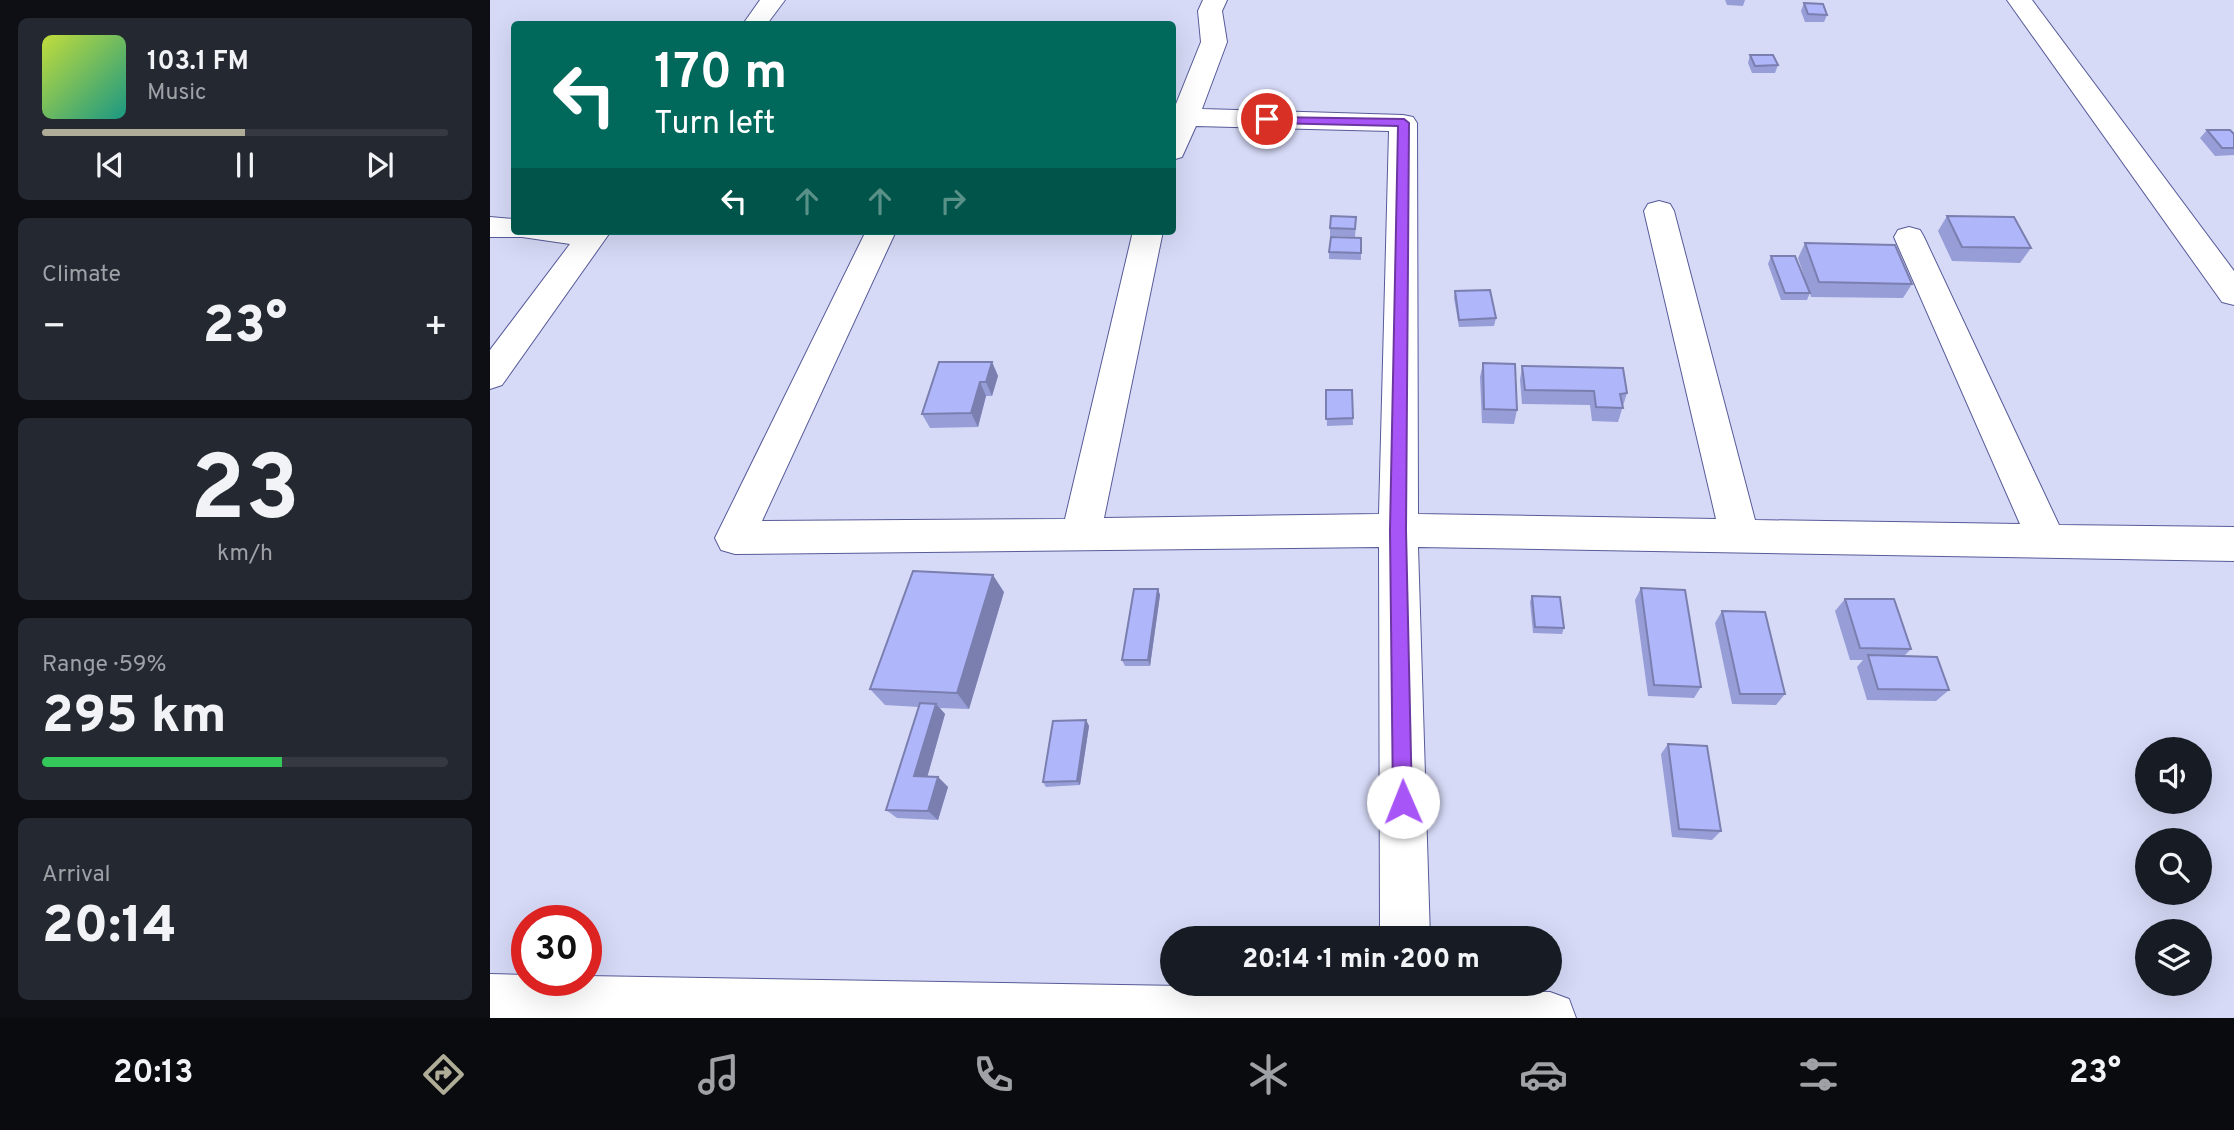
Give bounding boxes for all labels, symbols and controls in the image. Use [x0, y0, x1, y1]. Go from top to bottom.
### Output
text: 170 m [654, 44, 787, 106]
text: 103.1 FM [147, 46, 249, 79]
icon: left [539, 49, 630, 140]
text: Music [147, 79, 207, 108]
pin [1237, 89, 1297, 149]
icon: arrive [1248, 100, 1286, 138]
text: Turn left [654, 105, 775, 145]
icon: previous [91, 146, 129, 184]
icon: pause [226, 146, 264, 184]
icon: next [361, 146, 399, 184]
icon: left [715, 182, 753, 220]
icon: ahead [788, 182, 826, 220]
icon: ahead [861, 182, 899, 220]
icon: right [934, 182, 972, 220]
text: Climate [42, 261, 121, 290]
text: 23° [203, 295, 287, 361]
text: − [42, 304, 67, 353]
text: + [423, 304, 448, 353]
text: 23 [190, 437, 300, 552]
text: km/h [217, 540, 273, 569]
text: Range · 59% [42, 651, 167, 680]
text: 295 km [42, 685, 226, 751]
map controls [2135, 737, 2212, 996]
button: sound [2135, 737, 2212, 814]
position arrow [1366, 765, 1440, 839]
button: search [2135, 828, 2212, 905]
text: Arrival [42, 861, 111, 890]
text: 20:14 [42, 895, 177, 961]
speed limit sign: 30 [511, 905, 602, 996]
button: layers [2135, 919, 2212, 996]
text: 20:14 · 1 min · 200 m [1242, 944, 1480, 977]
icon: directions [419, 1050, 468, 1099]
icon: music [694, 1050, 743, 1099]
icon: phone [969, 1050, 1018, 1099]
icon: climate [1244, 1050, 1293, 1099]
icon: car [1519, 1050, 1568, 1099]
icon: filters [1794, 1050, 1843, 1099]
text: 20:13 [113, 1054, 193, 1094]
text: 23° [2069, 1054, 2121, 1094]

